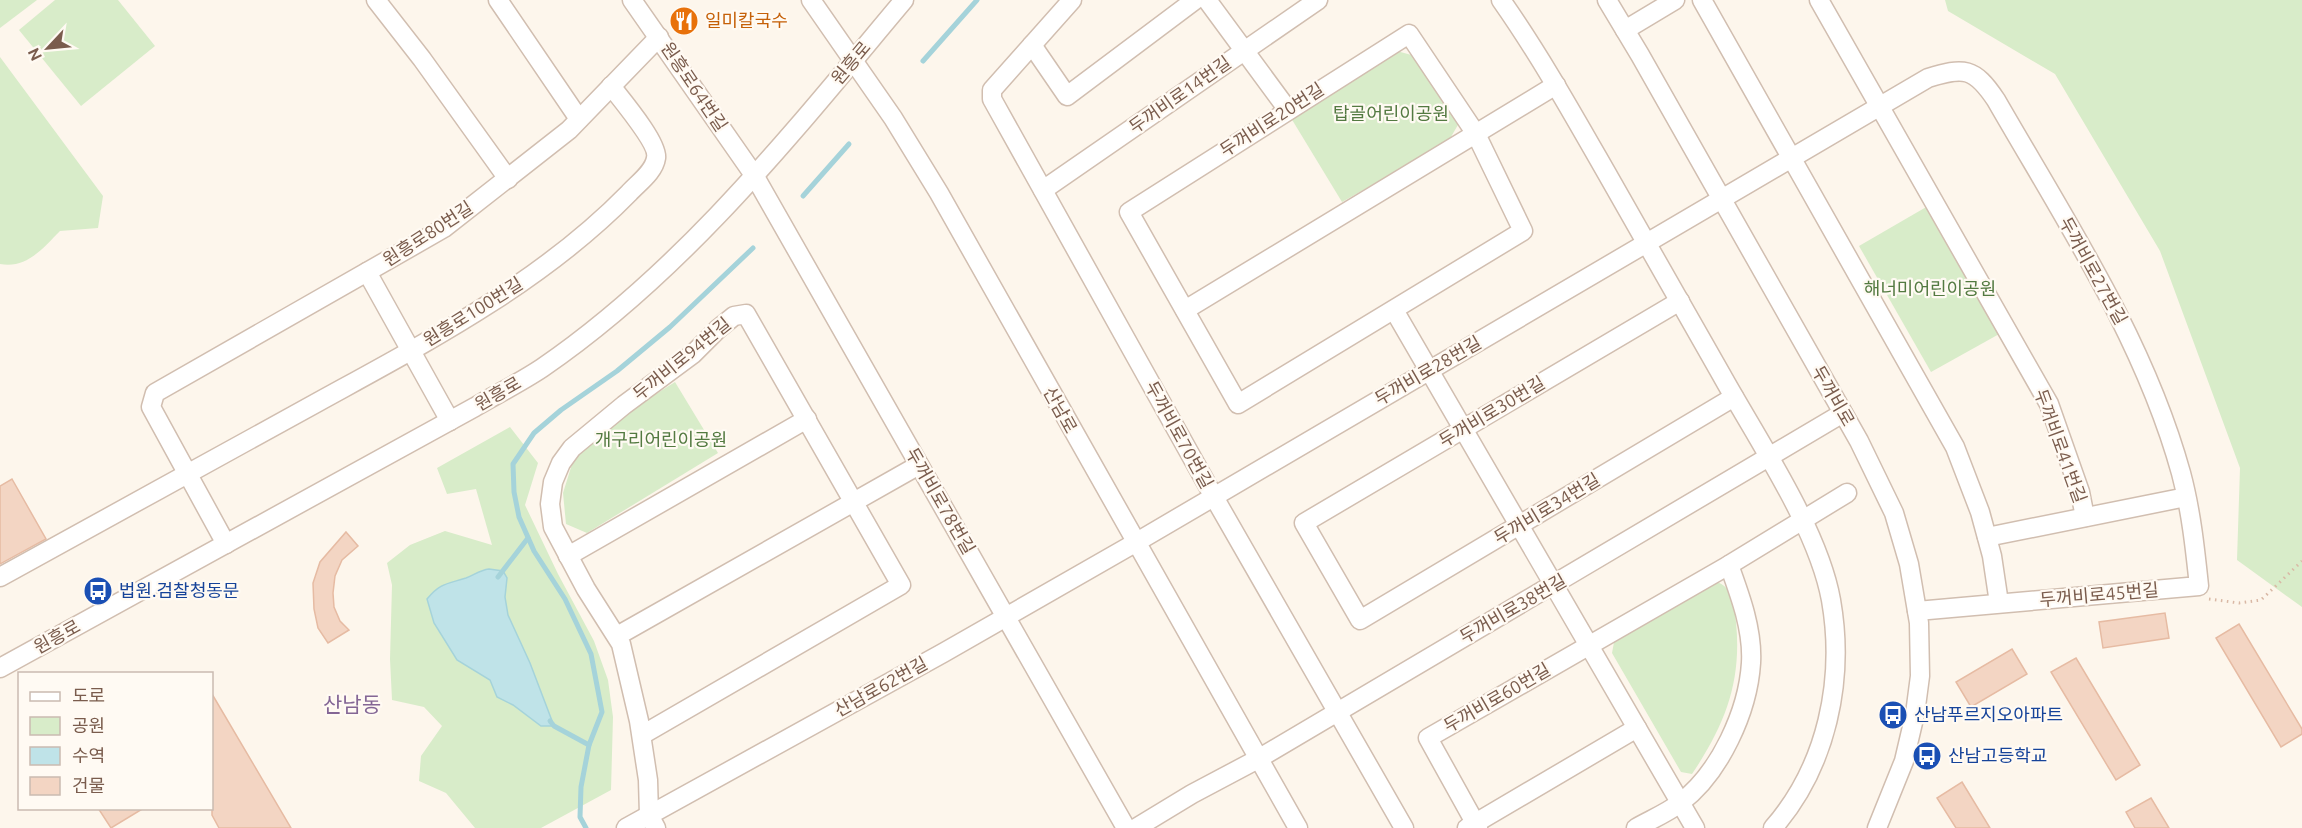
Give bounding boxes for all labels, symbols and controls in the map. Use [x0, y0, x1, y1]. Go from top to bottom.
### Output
restaurant icon: 일미칼국수 [668, 5, 700, 37]
place label: 일미칼국수 [705, 10, 788, 30]
north arrow [18, 18, 78, 78]
street label: 원흥로 [827, 37, 874, 88]
street label: 원흥로64번길 [658, 38, 732, 135]
text: N [24, 45, 45, 64]
street label: 두꺼비로14번길 [1125, 52, 1234, 137]
street label: 두꺼비로20번길 [1216, 78, 1327, 160]
park label: 탑골어린이공원 [1333, 103, 1449, 123]
street label: 원흥로80번길 [379, 197, 476, 270]
street label: 두꺼비로27번길 [2056, 213, 2132, 328]
street label: 원흥로100번길 [419, 273, 526, 350]
park label: 해너미어린이공원 [1864, 278, 1996, 298]
street label: 두꺼비로94번길 [629, 313, 734, 404]
street label: 두꺼비로28번길 [1371, 332, 1484, 409]
street label: 두꺼비로 [1809, 362, 1859, 429]
street label: 원흥로 [471, 372, 524, 414]
street label: 두꺼비로30번길 [1435, 372, 1548, 451]
street label: 두꺼비로70번길 [1142, 377, 1218, 492]
street label: 산남로 [1040, 383, 1082, 436]
street label: 두꺼비로41번길 [2031, 386, 2091, 505]
park label: 개구리어린이공원 [595, 429, 727, 449]
street label: 두꺼비로78번길 [902, 444, 979, 557]
street label: 두꺼비로34번길 [1490, 469, 1603, 548]
street label: 두꺼비로38번길 [1456, 570, 1569, 647]
bus stop icon: 법원.검찰청동문 [82, 575, 114, 607]
street label: 두꺼비로45번길 [2038, 579, 2159, 609]
place label: 법원.검찰청동문 [119, 580, 239, 600]
street label: 원흥로 [30, 615, 83, 657]
street label: 산남로62번길 [831, 652, 930, 720]
street label: 두꺼비로60번길 [1440, 659, 1553, 736]
legend [18, 672, 213, 810]
text: 도로 [72, 685, 105, 705]
district label: 산남동 [323, 692, 381, 716]
bus stop icon: 산남푸르지오아파트 [1877, 699, 1909, 731]
place label: 산남푸르지오아파트 [1914, 704, 2063, 724]
text: 공원 [72, 715, 105, 735]
bus stop icon: 산남고등학교 [1911, 740, 1943, 772]
text: 수역 [72, 745, 105, 765]
place label: 산남고등학교 [1948, 745, 2047, 765]
text: 건물 [72, 775, 105, 795]

